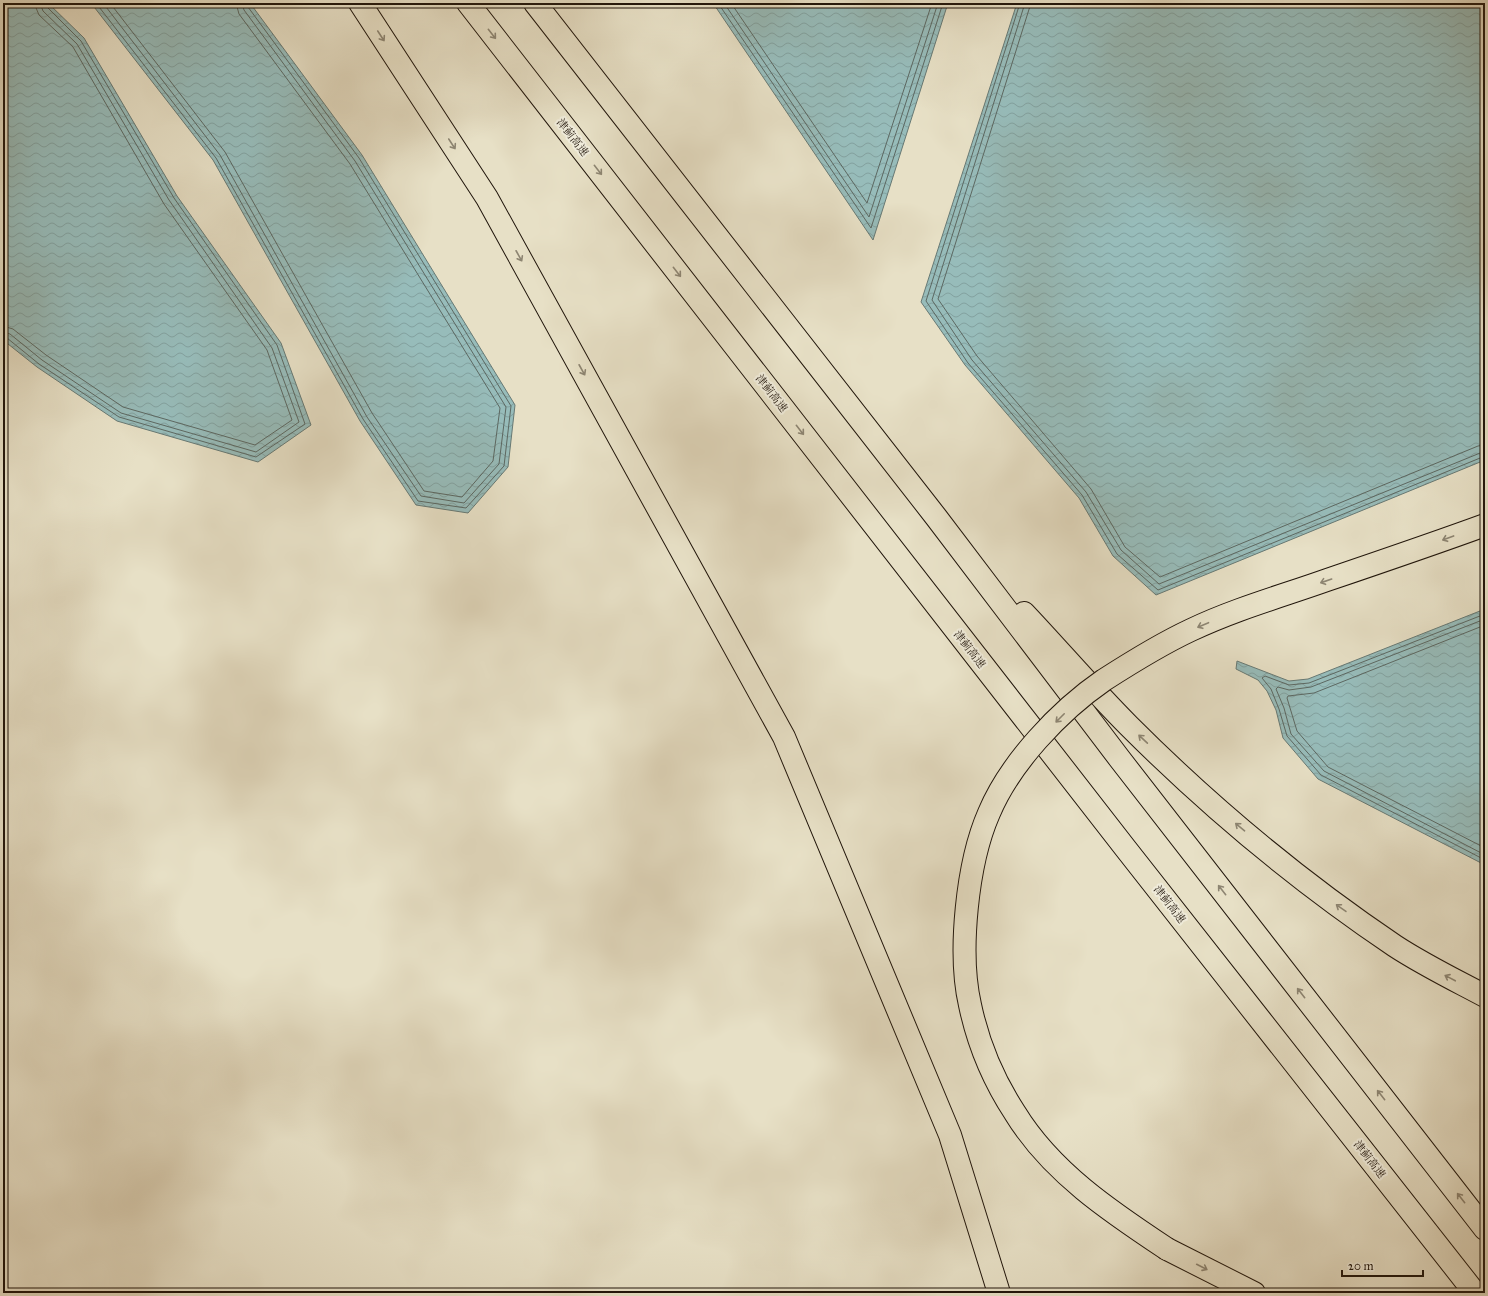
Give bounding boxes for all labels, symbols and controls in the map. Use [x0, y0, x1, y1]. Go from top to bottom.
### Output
one-way arrow [488, 28, 496, 39]
one-way arrow [377, 30, 385, 41]
street label: 津蓟高速 [554, 116, 591, 159]
one-way arrow [448, 139, 456, 150]
one-way arrow [593, 164, 602, 175]
one-way arrow [516, 250, 523, 262]
one-way arrow [673, 267, 682, 278]
one-way arrow [578, 364, 586, 376]
street label: 津蓟高速 [753, 372, 790, 415]
one-way arrow [796, 425, 805, 436]
one-way arrow [1442, 535, 1455, 542]
one-way arrow [1319, 578, 1332, 585]
one-way arrow [1198, 621, 1210, 629]
street label: 津蓟高速 [951, 628, 988, 671]
one-way arrow [1055, 713, 1065, 723]
one-way arrow [1138, 735, 1149, 744]
one-way arrow [1234, 822, 1245, 831]
street label: 津蓟高速 [1151, 883, 1188, 926]
one-way arrow [1217, 885, 1226, 896]
one-way arrow [1336, 904, 1347, 912]
one-way arrow [1445, 974, 1457, 981]
one-way arrow [1297, 987, 1306, 998]
one-way arrow [1377, 1090, 1386, 1101]
street label: 津蓟高速 [1351, 1138, 1388, 1181]
one-way arrow [1457, 1193, 1465, 1204]
scale bar [1342, 1252, 1423, 1278]
text: 20 m [1348, 1259, 1374, 1273]
one-way arrow [1196, 1264, 1208, 1271]

